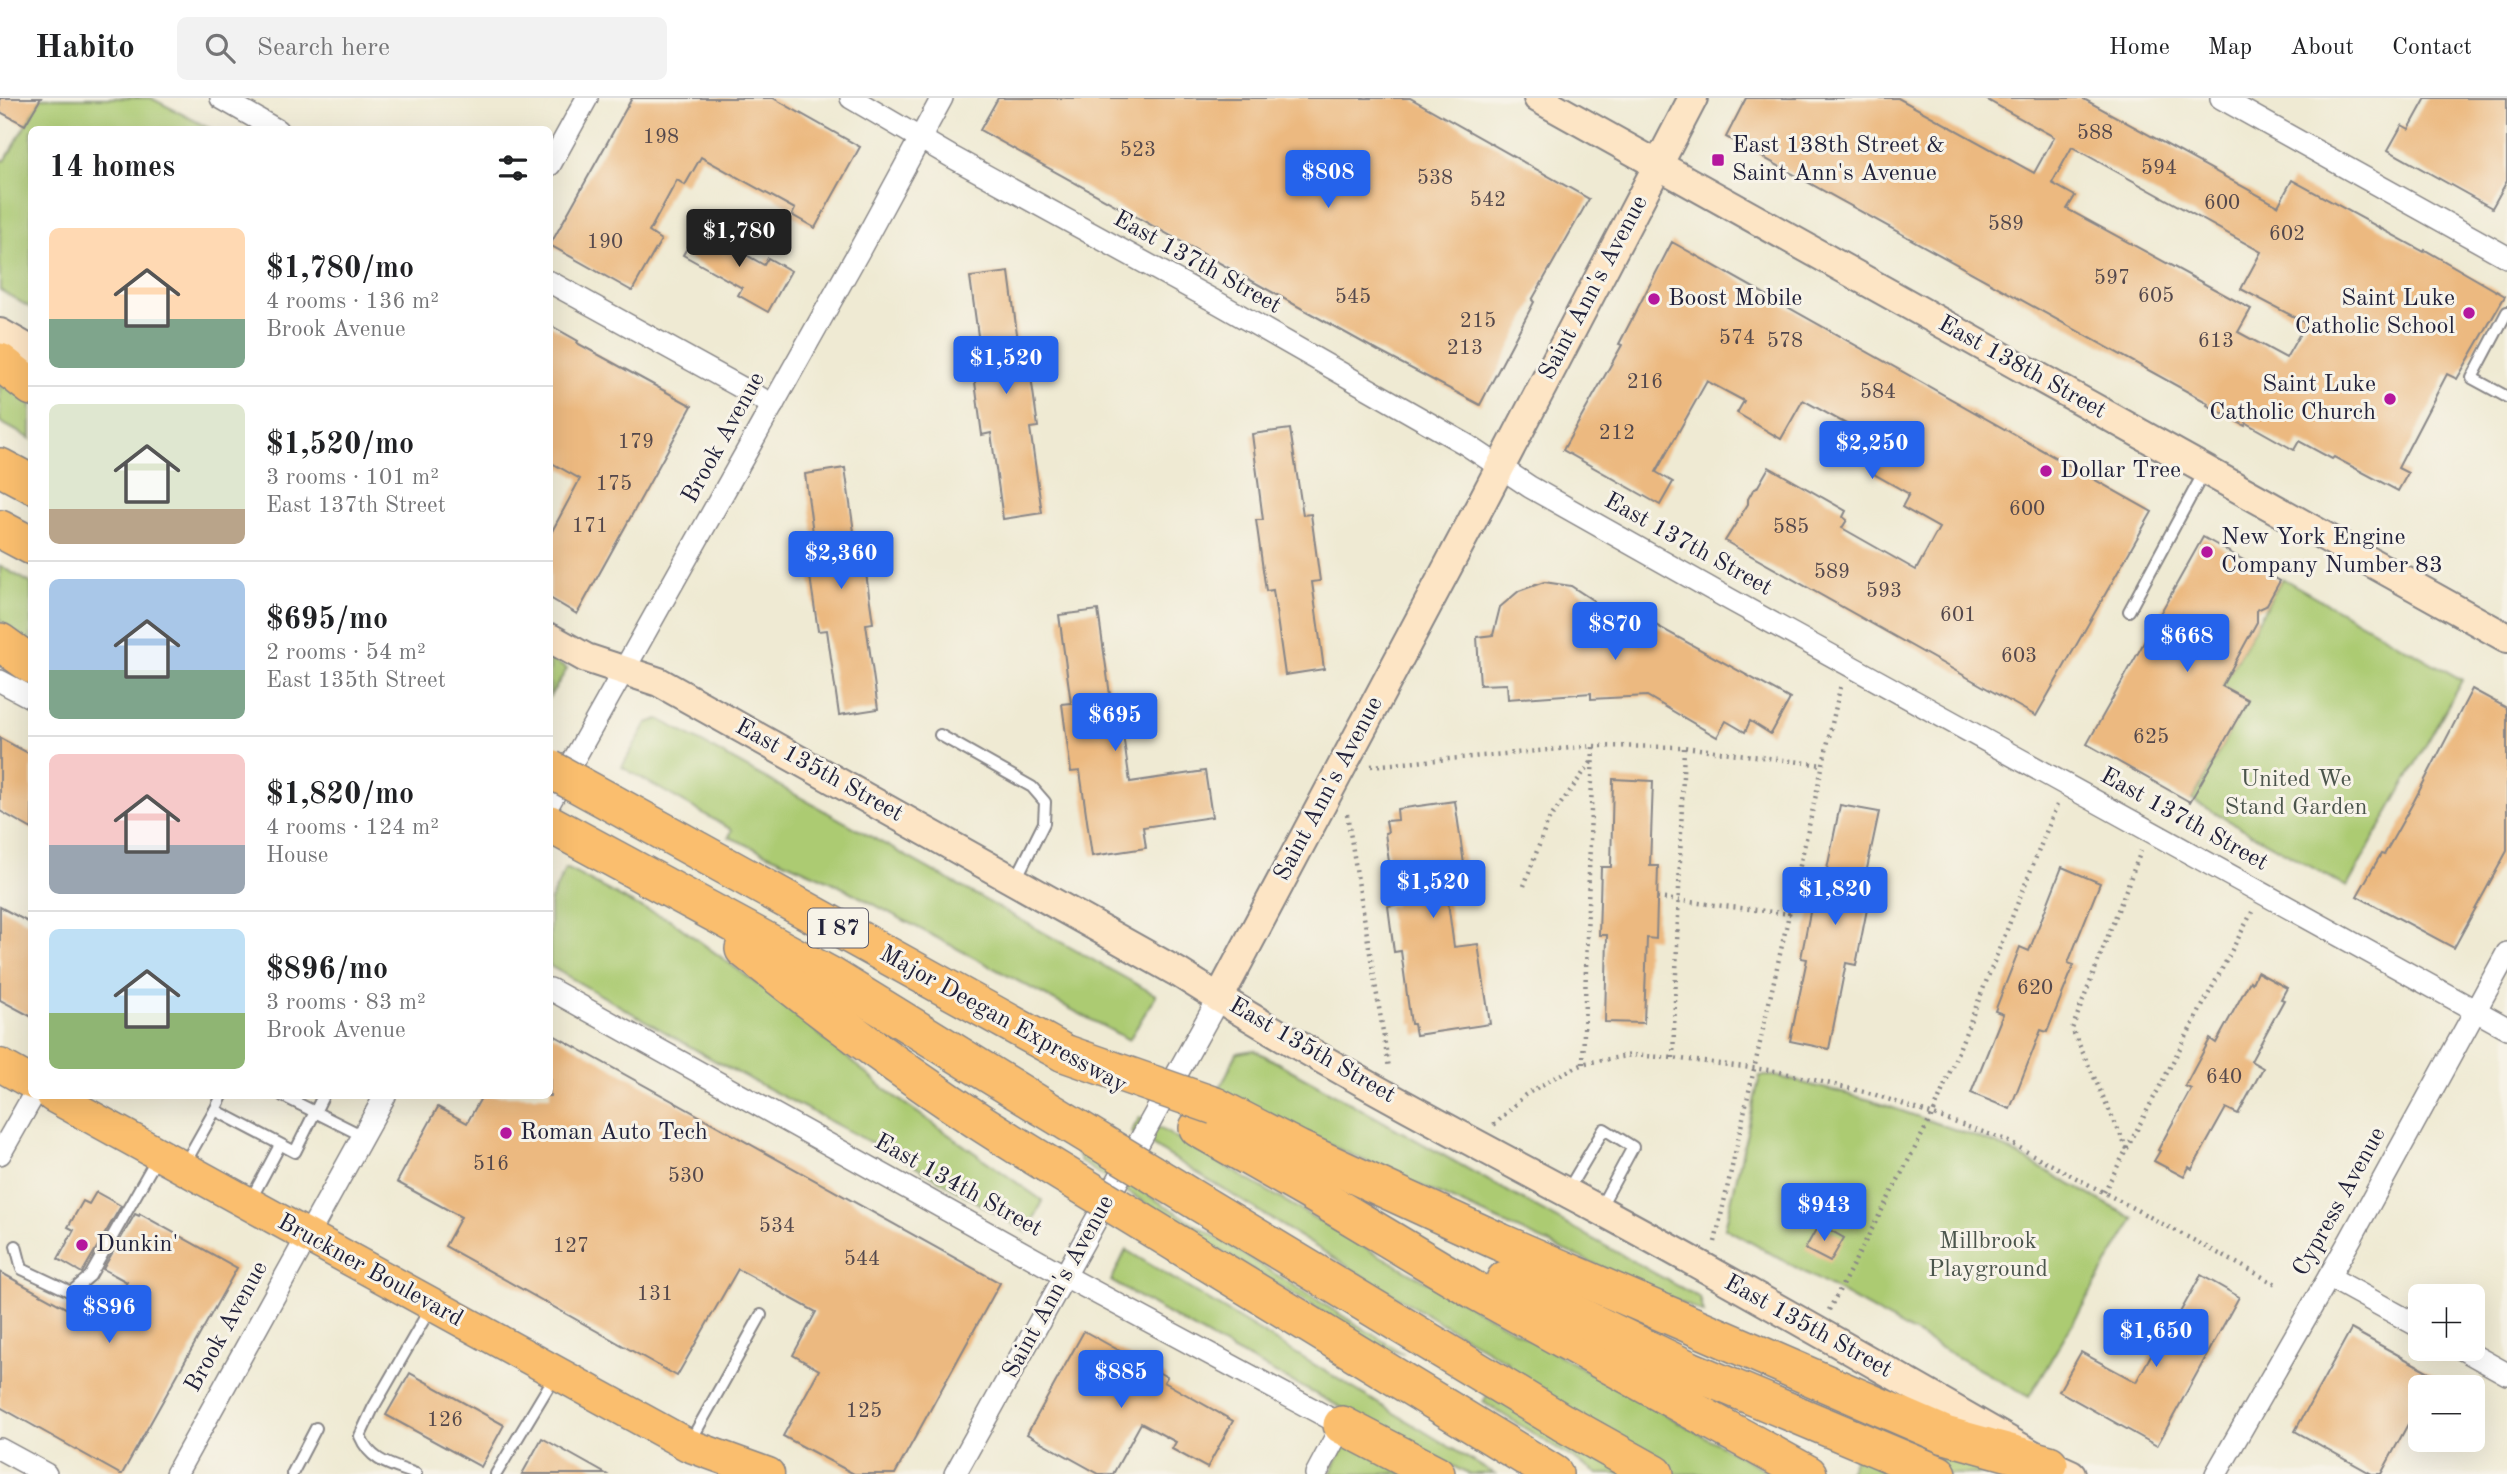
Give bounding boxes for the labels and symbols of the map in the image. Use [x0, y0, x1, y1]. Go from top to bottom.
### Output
house number: 588 [2077, 123, 2113, 144]
house number: 198 [643, 127, 679, 148]
place label: East 138th Street & Saint Ann's Avenue [1732, 134, 1945, 186]
house number: 523 [1120, 140, 1156, 161]
pin: $808 [1287, 150, 1369, 210]
marker: East 138th Street & Saint Ann's Avenue [1710, 152, 1726, 168]
house number: 594 [2141, 158, 2177, 179]
house number: 538 [1417, 168, 1453, 189]
house number: 542 [1470, 190, 1506, 211]
street label: Saint Ann's Avenue [1535, 192, 1653, 384]
house number: 600 [2204, 193, 2240, 214]
street label: East 137th Street [1109, 207, 1285, 319]
pin: $1,780 [682, 209, 796, 269]
house number: 589 [1988, 214, 2024, 235]
house number: 602 [2269, 224, 2305, 245]
house number: 190 [587, 232, 623, 253]
house number: 597 [2094, 268, 2130, 289]
house number: 605 [2138, 286, 2174, 307]
house number: 545 [1335, 287, 1371, 308]
place label: Boost Mobile [1668, 287, 1802, 311]
place label: Saint Luke Catholic School [2295, 287, 2455, 339]
marker: Boost Mobile [1646, 291, 1662, 307]
marker: Saint Luke Catholic School [2461, 305, 2477, 321]
house number: 215 [1460, 311, 1496, 332]
street label: East 138th Street [1934, 312, 2110, 424]
house number: 574 [1719, 328, 1755, 349]
house number: 578 [1767, 331, 1803, 352]
house number: 613 [2198, 331, 2234, 352]
pin: $1,520 [949, 336, 1063, 396]
house number: 213 [1447, 338, 1483, 359]
street label: Brook Avenue [678, 368, 770, 508]
house number: 216 [1627, 372, 1663, 393]
place label: Saint Luke Catholic Church [2209, 373, 2376, 425]
house number: 584 [1860, 382, 1896, 403]
marker: Saint Luke Catholic Church [2382, 391, 2398, 407]
pin: $2,250 [1815, 422, 1929, 481]
house number: 212 [1599, 423, 1635, 444]
house number: 179 [618, 432, 654, 453]
place label: Dollar Tree [2060, 459, 2181, 483]
marker: Dollar Tree [2038, 463, 2054, 479]
house number: 175 [596, 474, 632, 495]
street label: East 137th Street [1600, 489, 1776, 601]
house number: 600 [2009, 499, 2045, 520]
house number: 171 [572, 516, 608, 537]
house number: 585 [1773, 517, 1809, 538]
place label: New York Engine Company Number 83 [2221, 526, 2443, 578]
pin: $2,360 [784, 532, 898, 591]
marker: New York Engine Company Number 83 [2199, 544, 2215, 560]
house number: 589 [1814, 562, 1850, 583]
house number: 593 [1866, 581, 1902, 602]
pin: $870 [1574, 602, 1656, 662]
house number: 601 [1940, 605, 1976, 626]
pin: $668 [2146, 614, 2228, 674]
house number: 603 [2001, 646, 2037, 667]
street label: Saint Ann's Avenue [1270, 693, 1388, 885]
pin: $695 [1074, 694, 1156, 753]
street label: East 135th Street [731, 715, 907, 827]
house number: 625 [2133, 727, 2169, 748]
street label: East 137th Street [2096, 764, 2272, 876]
park label: United We Stand Garden [2225, 768, 2367, 820]
pin: $1,520 [1376, 860, 1490, 920]
pin: $1,820 [1778, 868, 1892, 927]
road number: I 87 [808, 908, 868, 948]
street label: Major Deegan Expressway [875, 942, 1131, 1098]
house number: 620 [2017, 978, 2053, 999]
street label: East 135th Street [1225, 994, 1399, 1108]
house number: 640 [2206, 1067, 2242, 1088]
place label: Roman Auto Tech [520, 1121, 708, 1145]
street label: Cypress Avenue [2289, 1124, 2391, 1280]
marker: Roman Auto Tech [498, 1125, 514, 1141]
street label: East 134th Street [870, 1130, 1046, 1242]
house number: 516 [473, 1154, 509, 1175]
house number: 530 [668, 1166, 704, 1187]
pin: $943 [1783, 1184, 1865, 1243]
street label: Saint Ann's Avenue [999, 1192, 1119, 1382]
street label: Bruckner Boulevard [273, 1210, 467, 1332]
house number: 534 [759, 1216, 795, 1237]
park label: Millbrook Playground [1928, 1230, 2048, 1282]
place label: Dunkin' [96, 1233, 178, 1257]
house number: 127 [553, 1236, 589, 1257]
marker: Dunkin' [74, 1237, 90, 1253]
house number: 544 [844, 1249, 880, 1270]
street label: Brook Avenue [181, 1257, 273, 1397]
street label: East 135th Street [1720, 1271, 1896, 1383]
house number: 131 [637, 1284, 673, 1305]
pin: $896 [68, 1286, 150, 1345]
pin: $1,650 [2099, 1310, 2213, 1369]
pin: $885 [1080, 1350, 1162, 1410]
house number: 125 [846, 1401, 882, 1422]
house number: 126 [427, 1410, 463, 1431]

